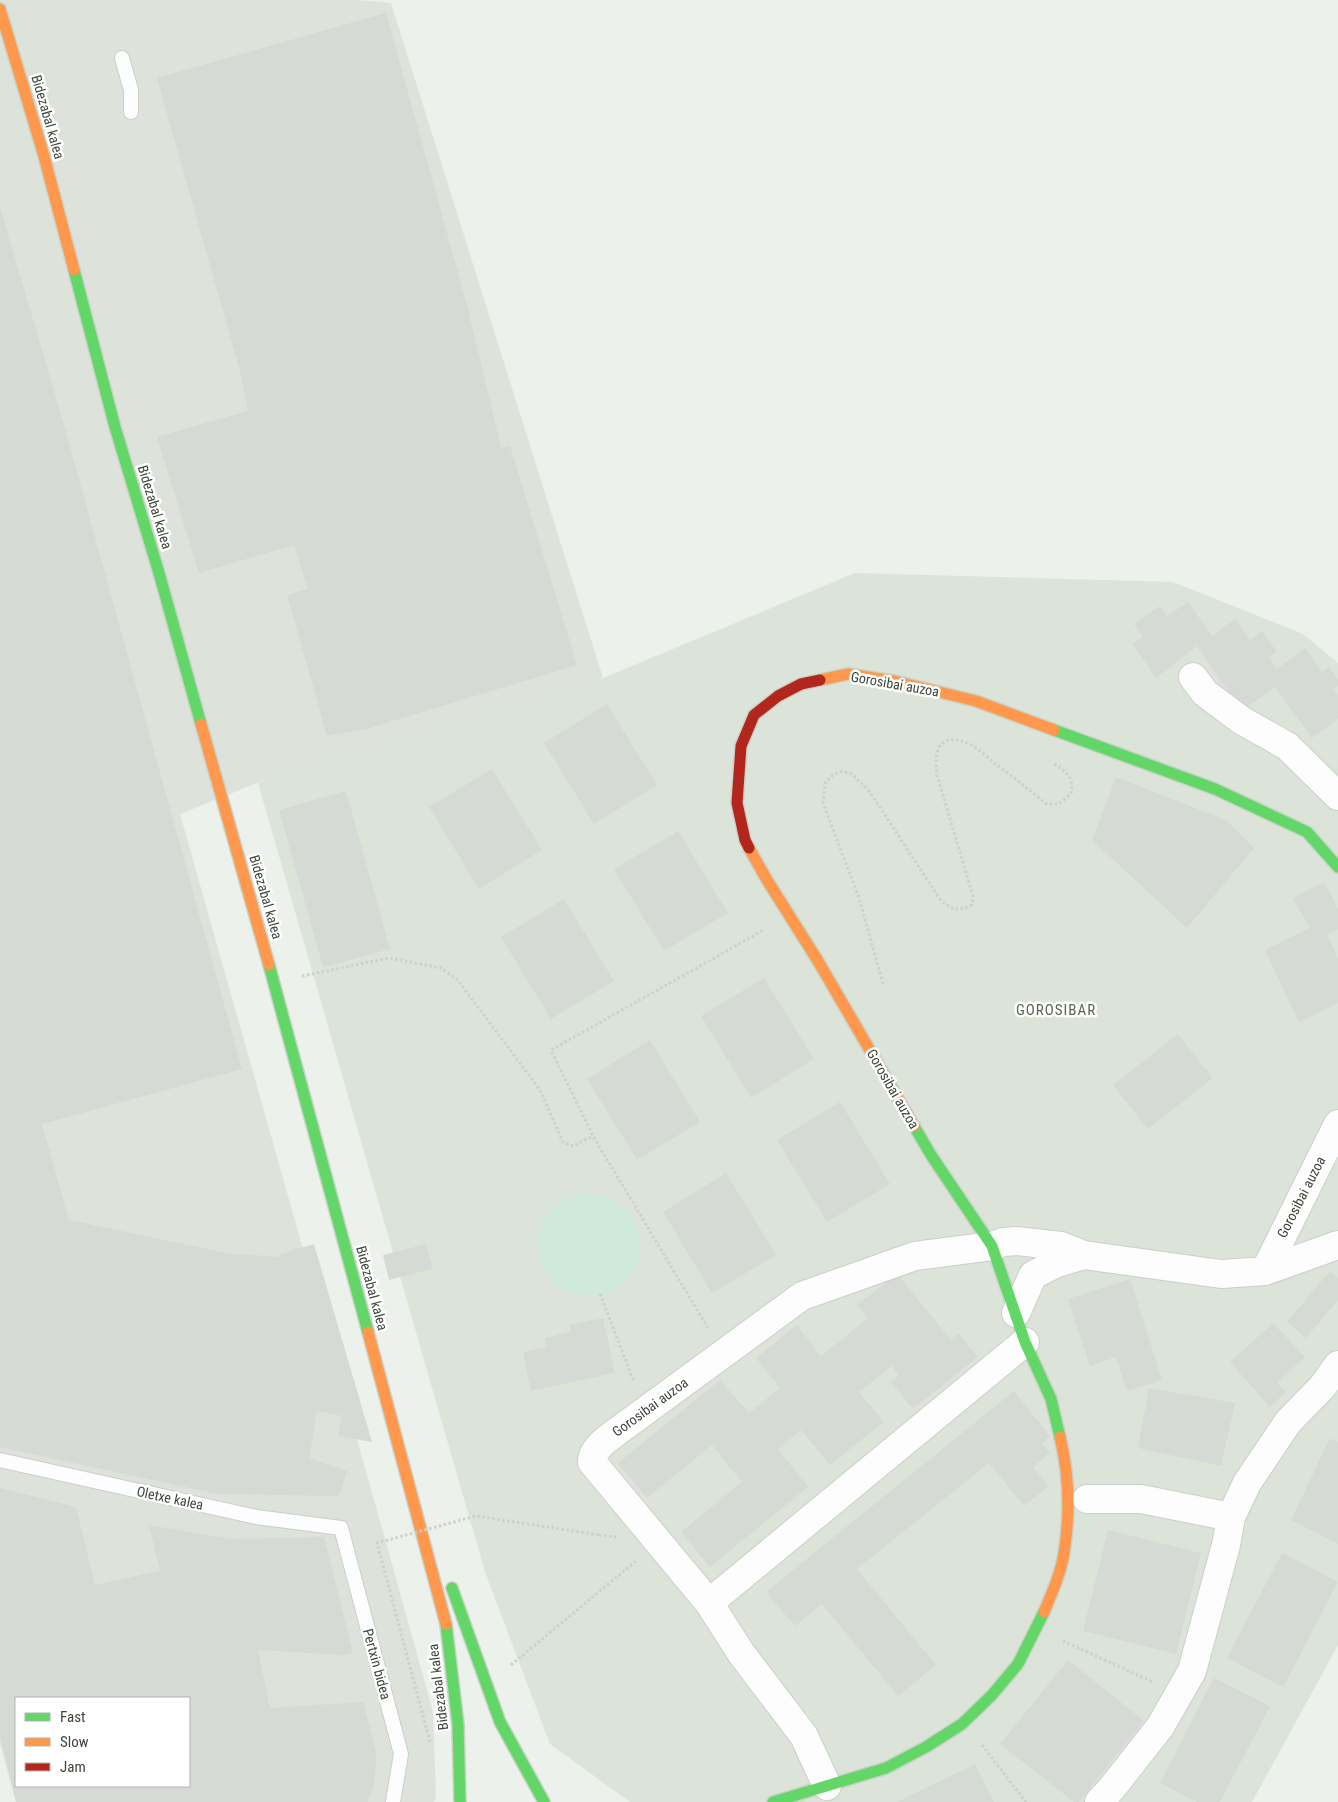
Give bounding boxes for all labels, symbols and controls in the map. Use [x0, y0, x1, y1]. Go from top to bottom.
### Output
street label: Bidezabal kalea [28, 73, 68, 161]
street label: Bidezabal kalea [135, 463, 175, 551]
street label: Gorosibai auzoa [850, 668, 940, 700]
street label: Bidezabal kalea [246, 853, 286, 941]
district label: GOROSIBAR [1016, 1001, 1096, 1019]
street label: Gorosibai auzoa [864, 1046, 922, 1132]
street label: Gorosibai auzoa [1274, 1154, 1328, 1240]
street label: Bidezabal kalea [353, 1244, 391, 1332]
street label: Gorosibai auzoa [609, 1374, 691, 1440]
street label: Oletxe kalea [135, 1483, 205, 1513]
street label: Pertxin bidea [360, 1627, 394, 1701]
street label: Bidezabal kalea [425, 1643, 451, 1731]
legend [15, 1697, 190, 1787]
text: Fast [60, 1708, 85, 1726]
text: Slow [60, 1733, 89, 1751]
text: Jam [60, 1758, 86, 1776]

